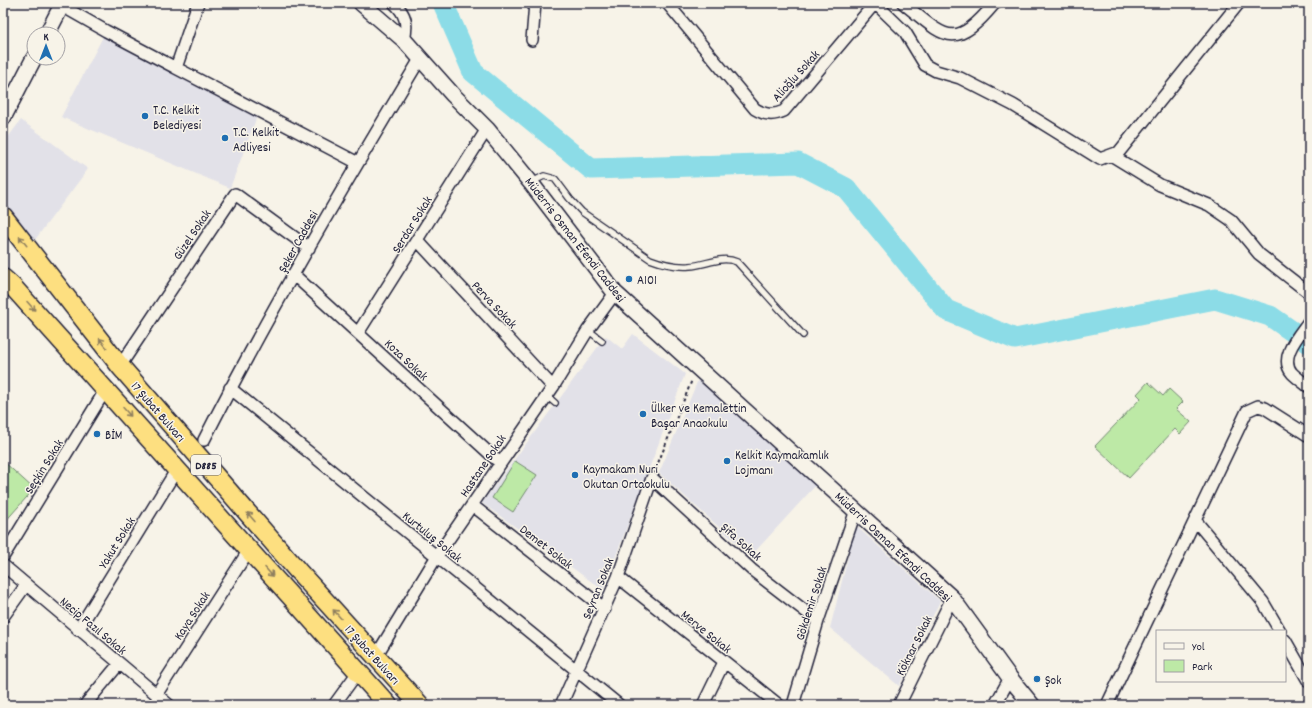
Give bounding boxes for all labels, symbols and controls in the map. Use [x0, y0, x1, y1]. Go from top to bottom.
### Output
north arrow [26, 26, 66, 66]
text: K [43, 30, 49, 46]
street label: Alioğlu Sokak [768, 47, 825, 107]
place label: T.C. Kelkit Belediyesi [153, 102, 202, 136]
marker: T.C. Kelkit Belediyesi [140, 111, 150, 121]
place label: T.C. Kelkit Adliyesi [233, 124, 279, 158]
marker: T.C. Kelkit Adliyesi [220, 133, 230, 143]
street label: Müderris Osman Efendi Caddesi [519, 174, 629, 308]
street label: Serdar Sokak [388, 193, 438, 258]
street label: Güzel Sokak [169, 206, 217, 264]
street label: Şeker Caddesi [274, 207, 324, 277]
one-way arrow [19, 235, 28, 246]
place label: A101 [637, 272, 657, 291]
marker: A101 [624, 274, 634, 284]
street label: Perva Sokak [466, 278, 520, 334]
one-way arrow [26, 300, 35, 311]
street label: Koza Sokak [379, 335, 432, 386]
one-way arrow [99, 338, 107, 349]
street label: 17 Şubat Bulvarı [125, 378, 189, 447]
place label: Ülker ve Kemalettin Başar Anaokulu [651, 400, 747, 434]
one-way arrow [122, 407, 131, 417]
marker: Ülker ve Kemalettin Başar Anaokulu [638, 409, 648, 419]
place label: BİM [105, 427, 122, 446]
marker: BİM [92, 429, 102, 439]
street label: Hastane Sokak [456, 431, 512, 502]
street label: Seçkin Sokak [21, 436, 70, 499]
place label: Kelkit Kaymakamlık Lojmanı [735, 447, 829, 481]
road number: D885 [191, 455, 221, 475]
marker: Kelkit Kaymakamlık Lojmanı [722, 456, 732, 466]
place label: Kaymakam Nuri Okutan Ortaokulu [583, 461, 670, 495]
marker: Kaymakam Nuri Okutan Ortaokulu [570, 470, 580, 480]
street label: Müderris Osman Efendi Caddesi [829, 488, 956, 608]
street label: Kurtuluş Sokak [397, 508, 466, 568]
one-way arrow [247, 512, 256, 522]
street label: Yakut Sokak [95, 514, 142, 573]
street label: Şifa Sokak [716, 519, 765, 567]
street label: Demet Sokak [515, 521, 576, 575]
street label: Seyran Sokak [578, 555, 620, 623]
street label: Gökdemir Sokak [791, 564, 833, 643]
one-way arrow [265, 567, 274, 578]
street label: Kaya Sokak [170, 588, 216, 644]
street label: Necip Fazıl Sokak [55, 593, 130, 661]
street label: Merve Sokak [676, 607, 735, 659]
one-way arrow [332, 609, 342, 619]
street label: Köknar Sokak [892, 613, 939, 680]
street label: 17 Şubat Bulvarı [339, 622, 403, 690]
legend [1156, 630, 1286, 682]
text: Yol [1192, 639, 1205, 656]
text: Park [1192, 659, 1213, 676]
place label: Şok [1045, 672, 1061, 691]
marker: Şok [1032, 674, 1042, 684]

